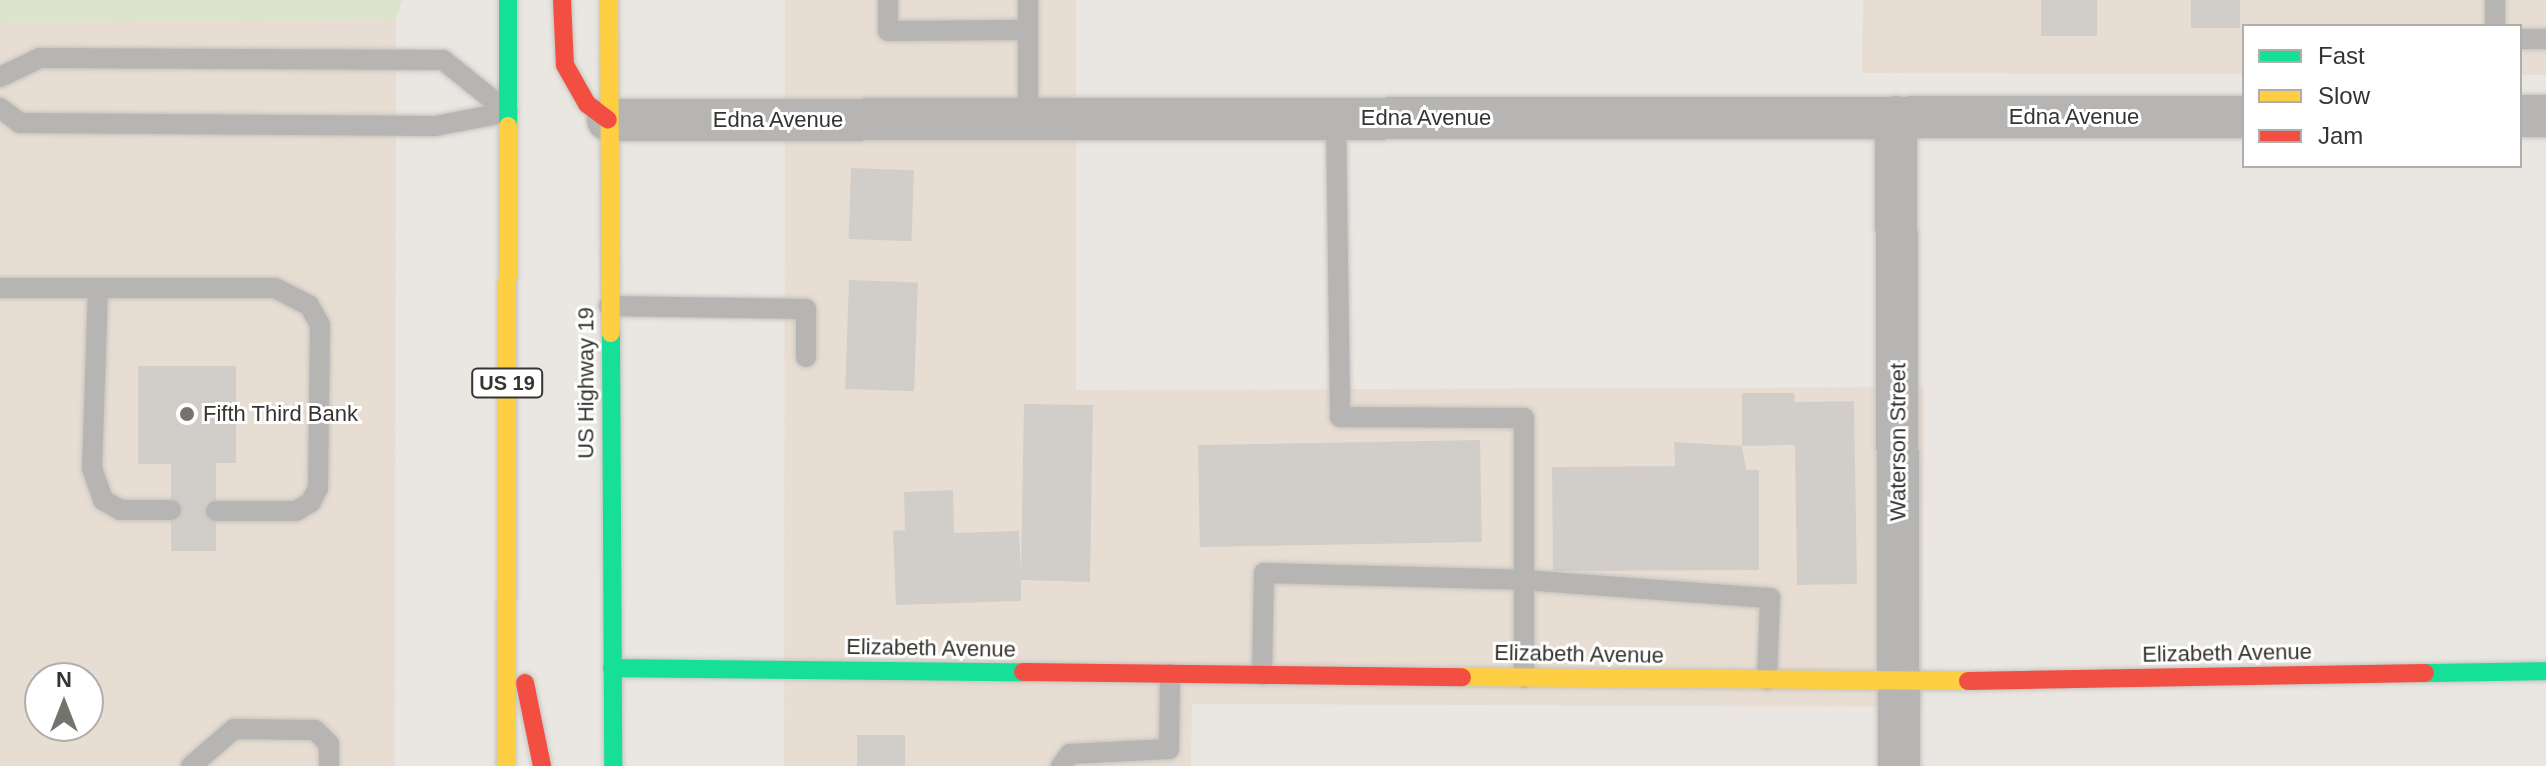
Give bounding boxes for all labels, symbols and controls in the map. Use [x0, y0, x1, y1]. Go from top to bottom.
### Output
legend [2242, 24, 2522, 168]
text: Fast [2318, 42, 2365, 69]
text: Slow [2318, 82, 2370, 109]
street label: Edna Avenue [2008, 104, 2140, 130]
street label: Edna Avenue [1360, 105, 1492, 131]
street label: Edna Avenue [712, 107, 844, 133]
text: Jam [2318, 122, 2363, 149]
street label: US Highway 19 [573, 307, 599, 459]
street label: Waterson Street [1885, 363, 1911, 521]
road number: US 19 [471, 367, 543, 399]
place label: Fifth Third Bank [203, 401, 358, 427]
marker: Fifth Third Bank [178, 405, 196, 423]
street label: Elizabeth Avenue [845, 633, 1017, 663]
street label: Elizabeth Avenue [2141, 638, 2313, 668]
street label: Elizabeth Avenue [1493, 639, 1665, 669]
north arrow [24, 662, 104, 742]
text: N [56, 667, 72, 692]

